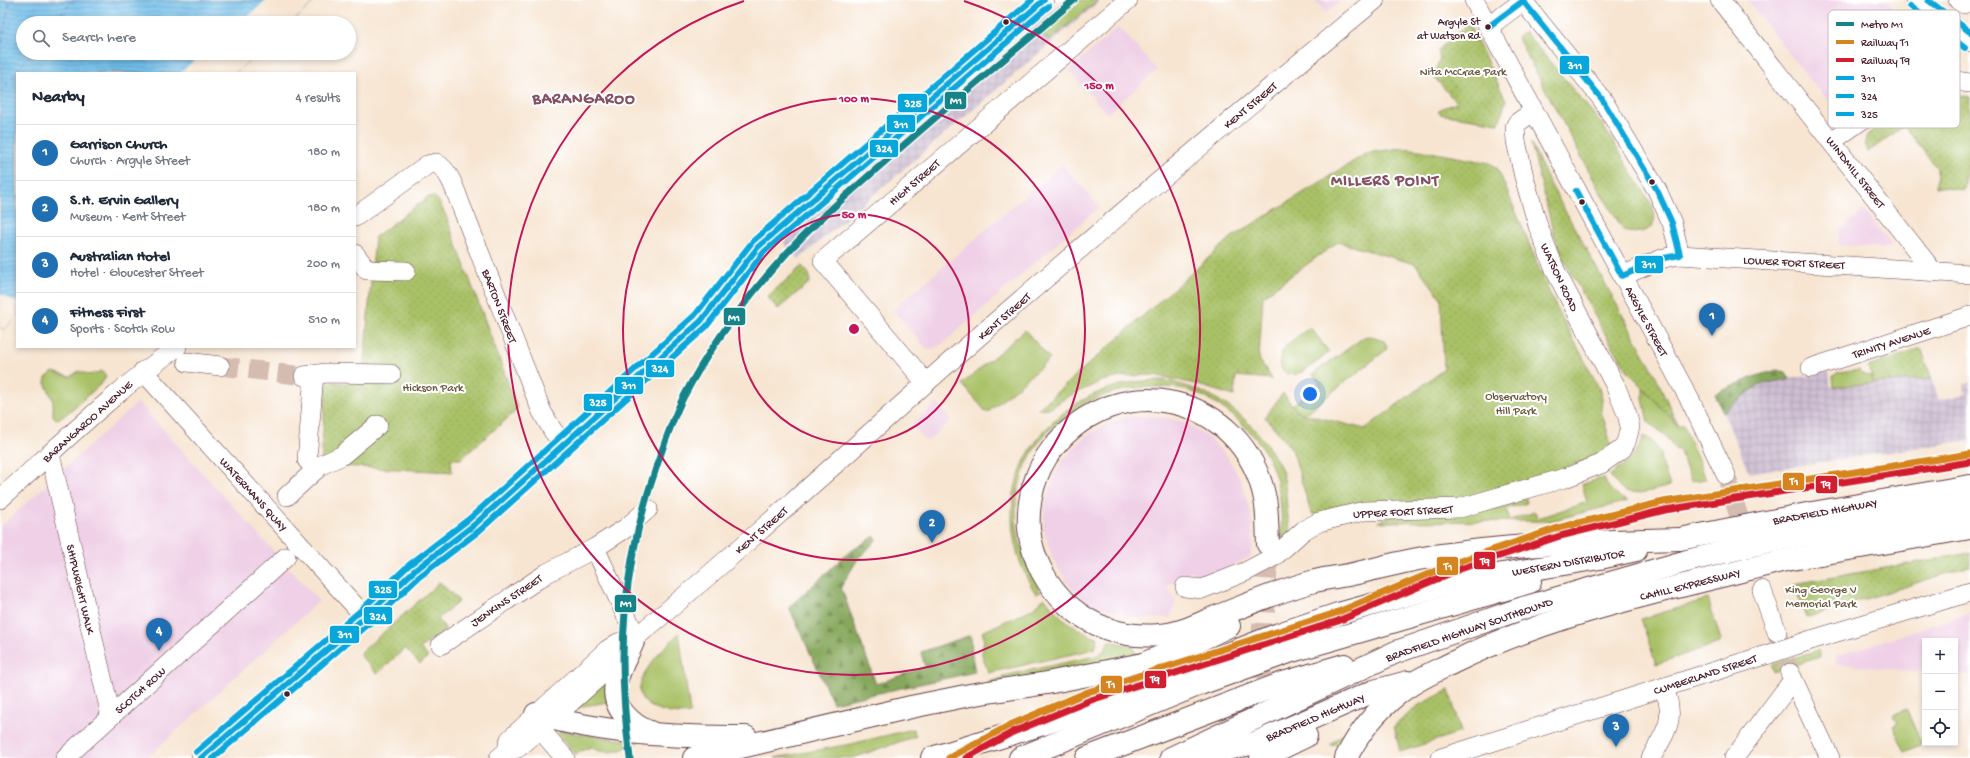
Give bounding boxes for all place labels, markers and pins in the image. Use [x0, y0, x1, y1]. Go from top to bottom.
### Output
unlabelled marker [1001, 17, 1011, 27]
place label: Argyle St at Watson Rd [1417, 17, 1482, 43]
marker: Argyle St at Watson Rd [1483, 22, 1493, 32]
unlabelled marker [1647, 177, 1657, 187]
unlabelled marker [1577, 197, 1587, 207]
pin: 1 [1699, 303, 1725, 336]
centre of rings [847, 322, 861, 336]
pin: 2 [919, 510, 945, 543]
pin: 4 [146, 618, 172, 651]
unlabelled marker [282, 689, 292, 699]
pin: 3 [1603, 714, 1629, 747]

